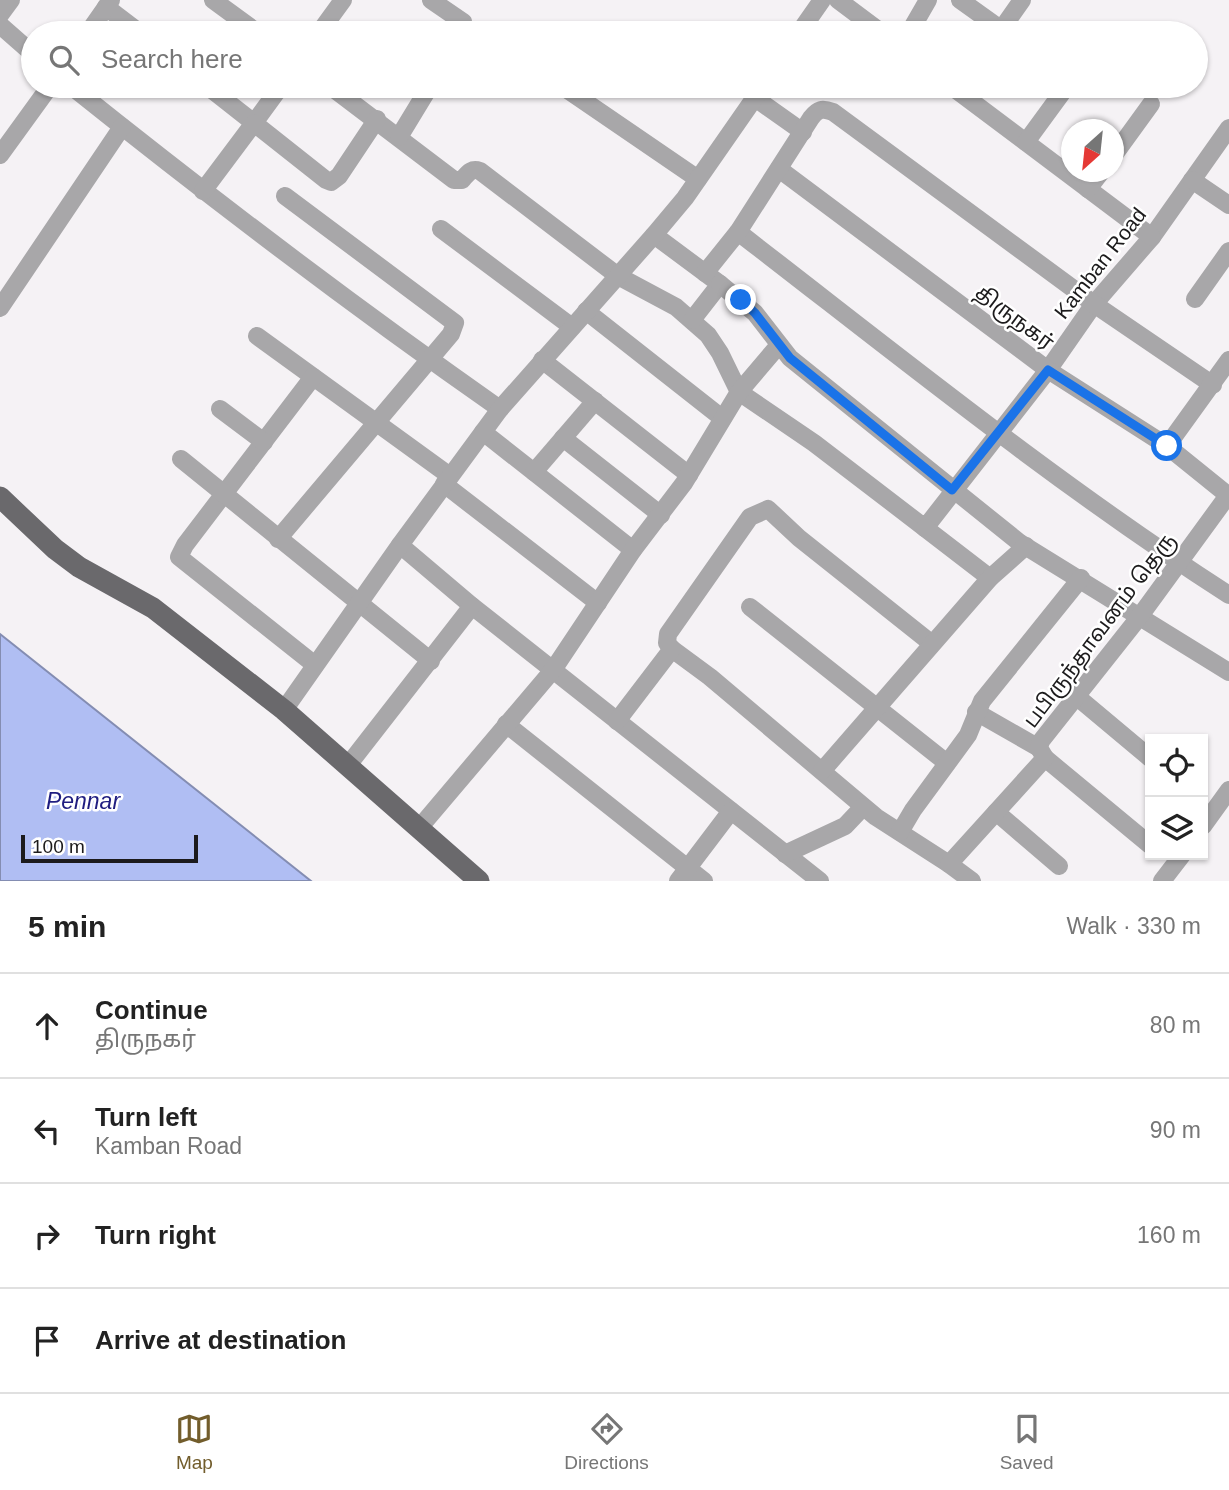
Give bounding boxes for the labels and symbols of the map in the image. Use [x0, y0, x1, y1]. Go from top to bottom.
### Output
north arrow [1061, 119, 1124, 182]
street label: Kamban Road [1050, 203, 1150, 323]
street label: திருநகர் [969, 280, 1059, 357]
route end [725, 284, 756, 315]
route start [1151, 430, 1182, 461]
street label: பபிருந்தாவனம் தெரு [1019, 528, 1182, 733]
water label: Pennar [46, 788, 121, 814]
scale bar [21, 832, 198, 864]

